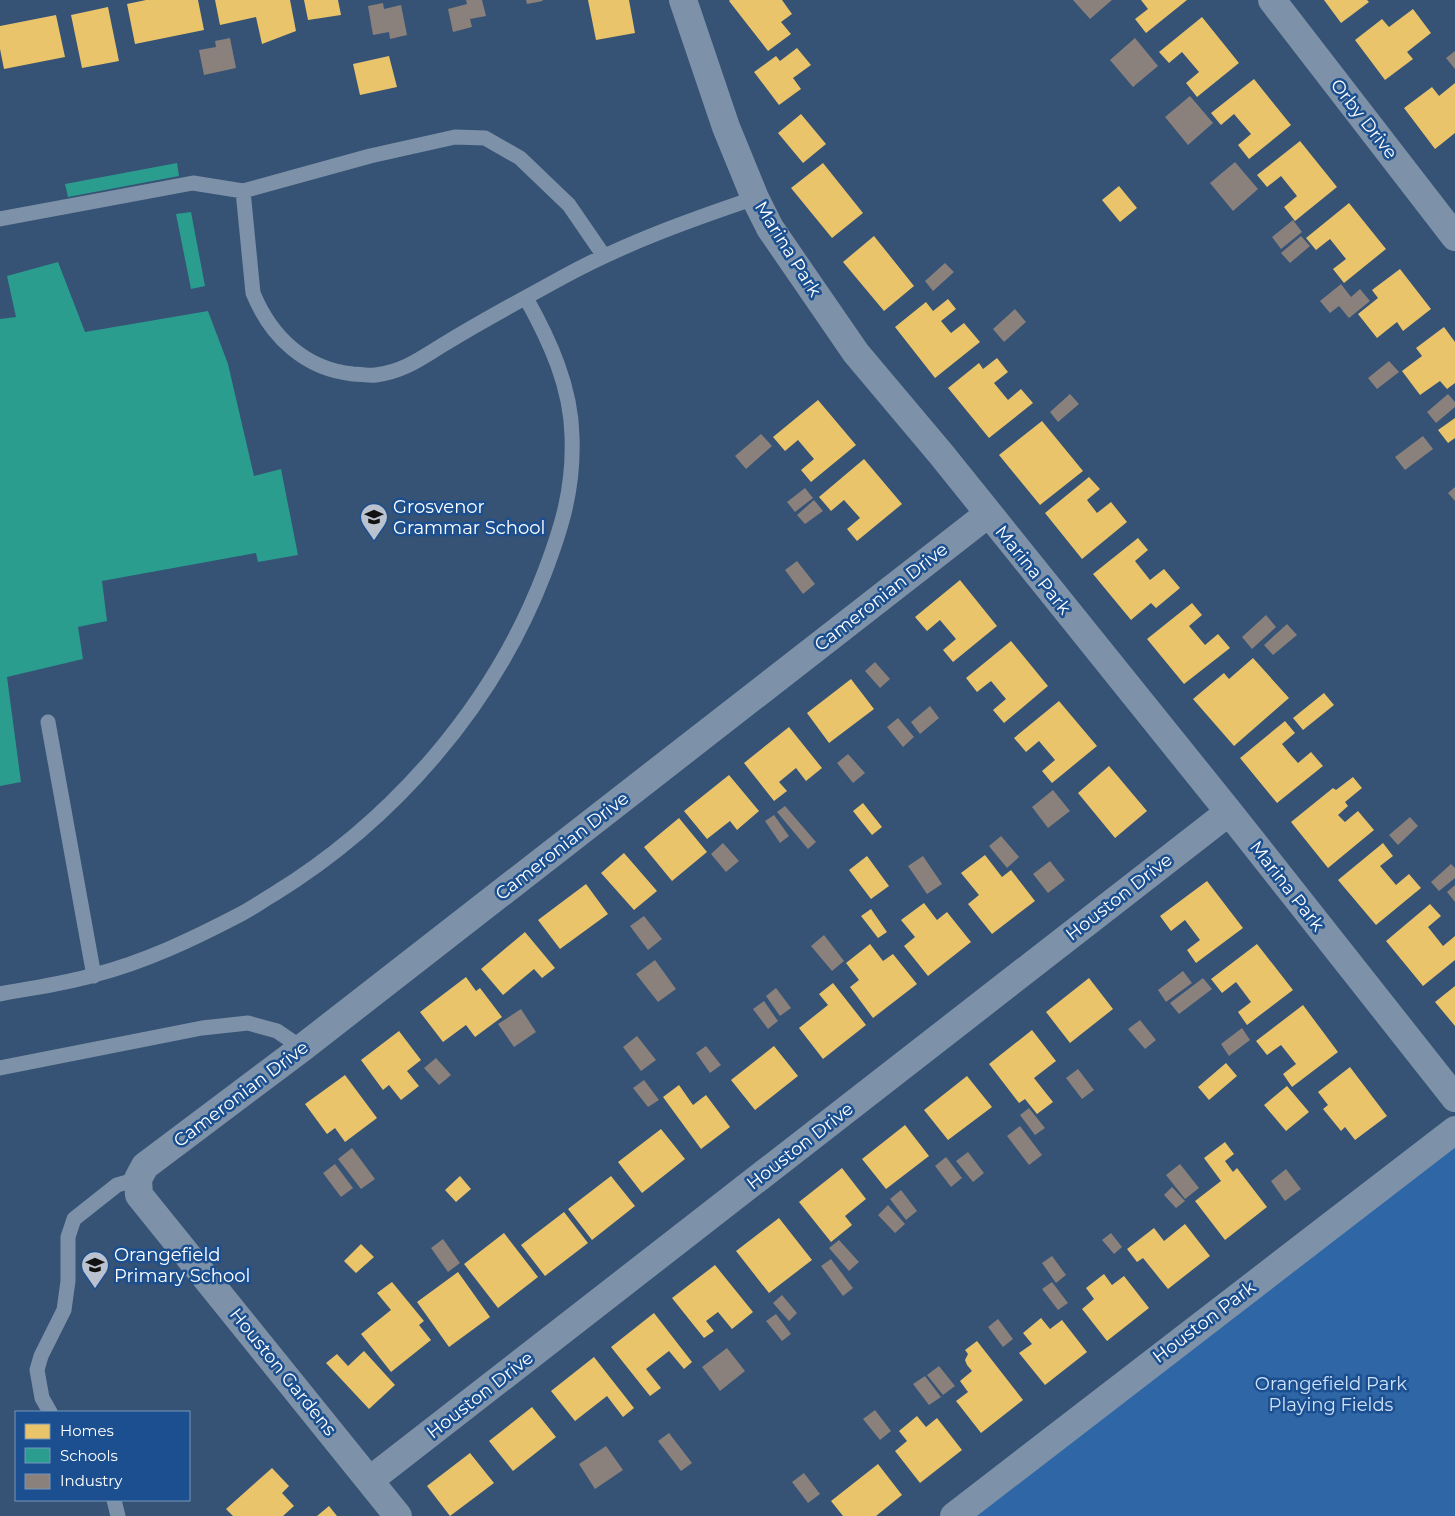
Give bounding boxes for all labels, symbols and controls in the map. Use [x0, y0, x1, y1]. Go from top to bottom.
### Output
street label: Orby Drive [1326, 75, 1402, 164]
street label: Marina Park [750, 197, 826, 301]
place label: Grosvenor Grammar School [393, 496, 545, 539]
school or university icon: Grosvenor Grammar School [359, 502, 389, 541]
street label: Marina Park [990, 521, 1076, 619]
street label: Cameronian Drive [810, 538, 952, 656]
street label: Cameronian Drive [491, 787, 633, 905]
street label: Marina Park [1245, 837, 1329, 936]
street label: Houston Drive [1061, 849, 1177, 945]
street label: Cameronian Drive [169, 1036, 313, 1152]
street label: Houston Drive [742, 1098, 858, 1194]
place label: Orangefield Primary School [114, 1244, 250, 1287]
school or university icon: Orangefield Primary School [80, 1250, 110, 1289]
street label: Houston Park [1148, 1276, 1260, 1368]
street label: Houston Gardens [225, 1304, 341, 1440]
street label: Houston Drive [422, 1347, 538, 1443]
park label: Orangefield Park Playing Fields [1255, 1373, 1407, 1416]
legend [15, 1411, 190, 1501]
text: Homes [60, 1421, 114, 1440]
text: Schools [60, 1446, 118, 1465]
text: Industry [60, 1471, 123, 1490]

